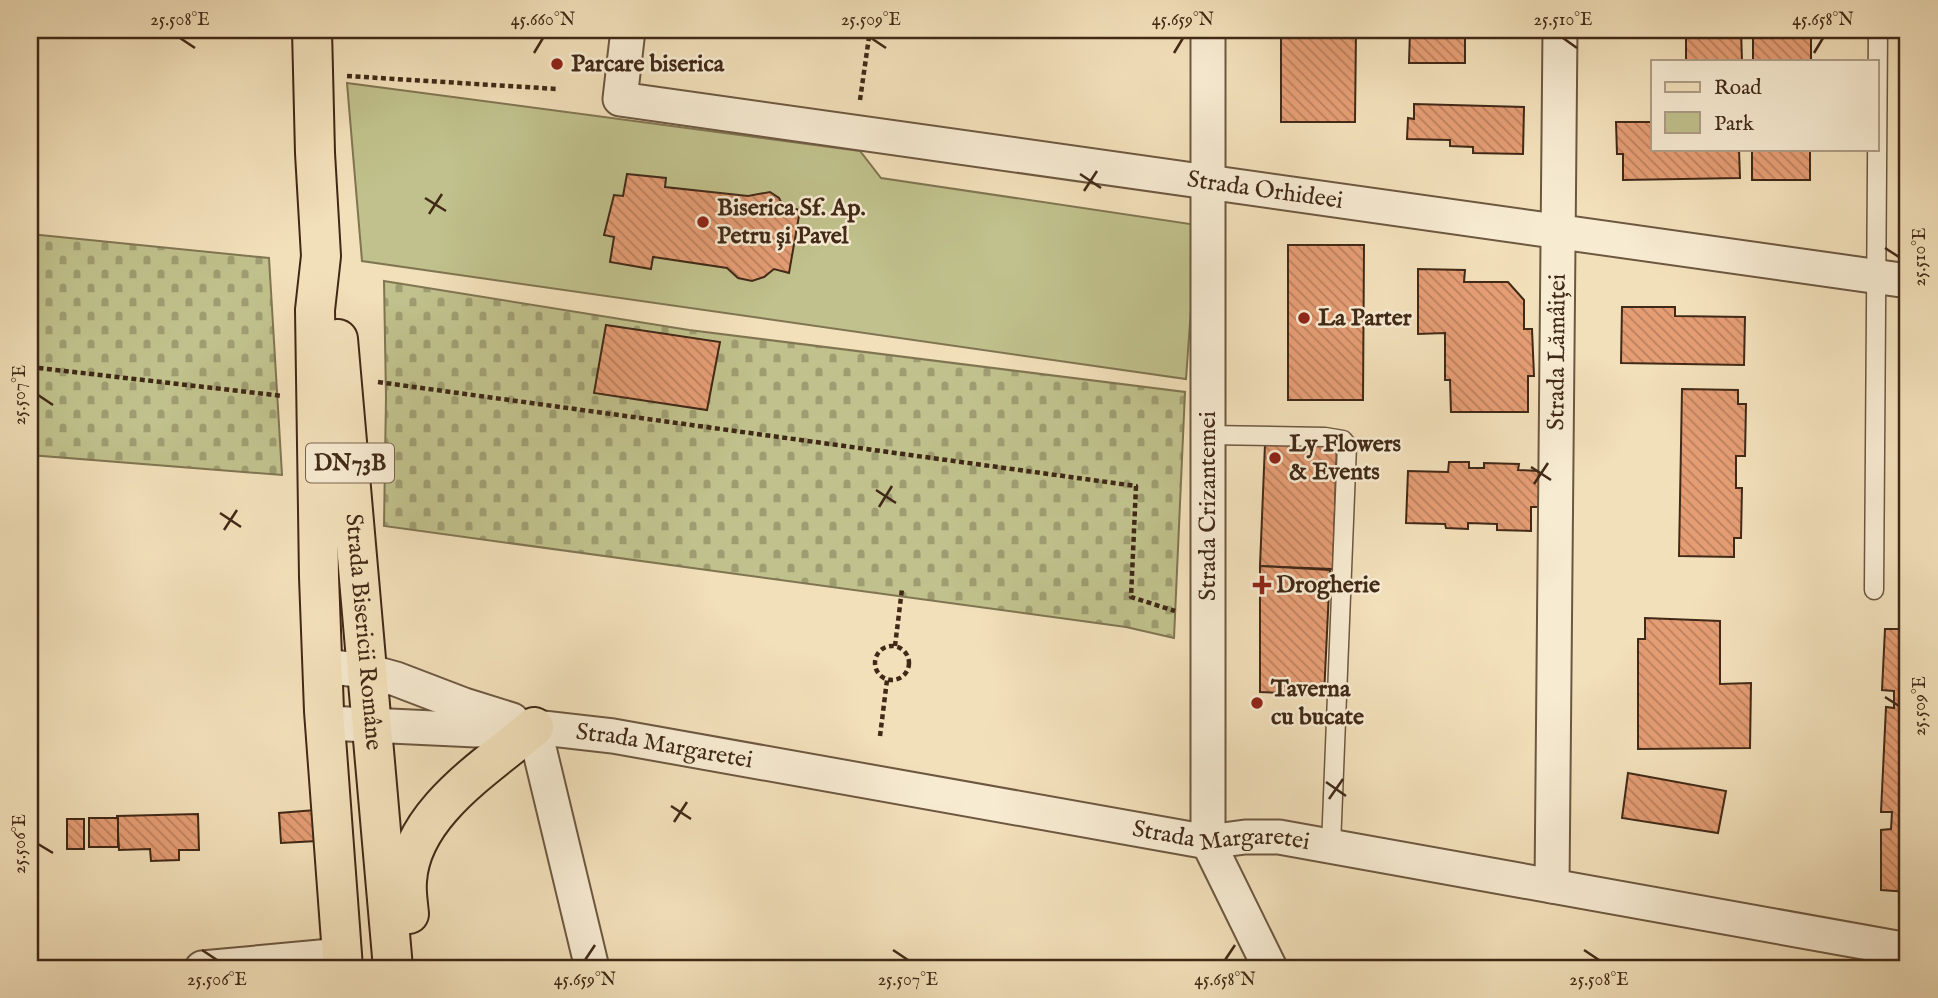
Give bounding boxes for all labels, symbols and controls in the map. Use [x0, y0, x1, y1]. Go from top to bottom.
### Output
text: 25.508°E [150, 9, 210, 32]
text: 45.660°N [511, 9, 576, 32]
text: 25.509°E [841, 9, 901, 32]
text: 45.659°N [1152, 9, 1215, 32]
text: 25.510°E [1534, 9, 1592, 32]
text: 45.658°N [1792, 9, 1854, 32]
place label: Parcare biserica [571, 49, 725, 80]
marker: Parcare biserica [549, 56, 565, 72]
legend [1651, 60, 1878, 150]
text: Road [1714, 75, 1762, 102]
text: Park [1714, 111, 1755, 138]
street label: Strada Orhideei [1185, 164, 1345, 217]
place label: Biserica Sf. Ap. Petru și Pavel [717, 193, 866, 252]
marker: Biserica Sf. Ap. Petru și Pavel [695, 214, 711, 230]
text: 25.510°E [1909, 228, 1932, 286]
street label: Strada Lămâiței [1541, 274, 1573, 430]
place label: La Parter [1318, 303, 1412, 334]
marker: La Parter [1296, 310, 1312, 326]
text: 25.507°E [9, 365, 32, 425]
street label: Strada Crizantemei [1193, 411, 1224, 601]
place label: Ly Flowers & Events [1289, 429, 1402, 488]
road number: DN73B [306, 444, 394, 482]
marker: Ly Flowers & Events [1267, 450, 1283, 466]
street label: Strada Bisericii Române [338, 512, 389, 751]
place label: Drogherie [1276, 570, 1380, 601]
marker: Drogherie [1254, 577, 1270, 593]
place label: Taverna cu bucate [1270, 674, 1364, 733]
text: 25.509°E [1909, 676, 1932, 736]
marker: Taverna cu bucate [1249, 695, 1265, 711]
street label: Strada Margaretei [574, 716, 755, 776]
street label: Strada Margaretei [1130, 813, 1312, 858]
text: 25.506°E [9, 814, 32, 874]
text: 25.506°E [187, 969, 247, 992]
text: 45.659°N [554, 969, 617, 992]
text: 25.507°E [878, 969, 938, 992]
text: 45.658°N [1194, 969, 1256, 992]
text: 25.508°E [1569, 969, 1629, 992]

